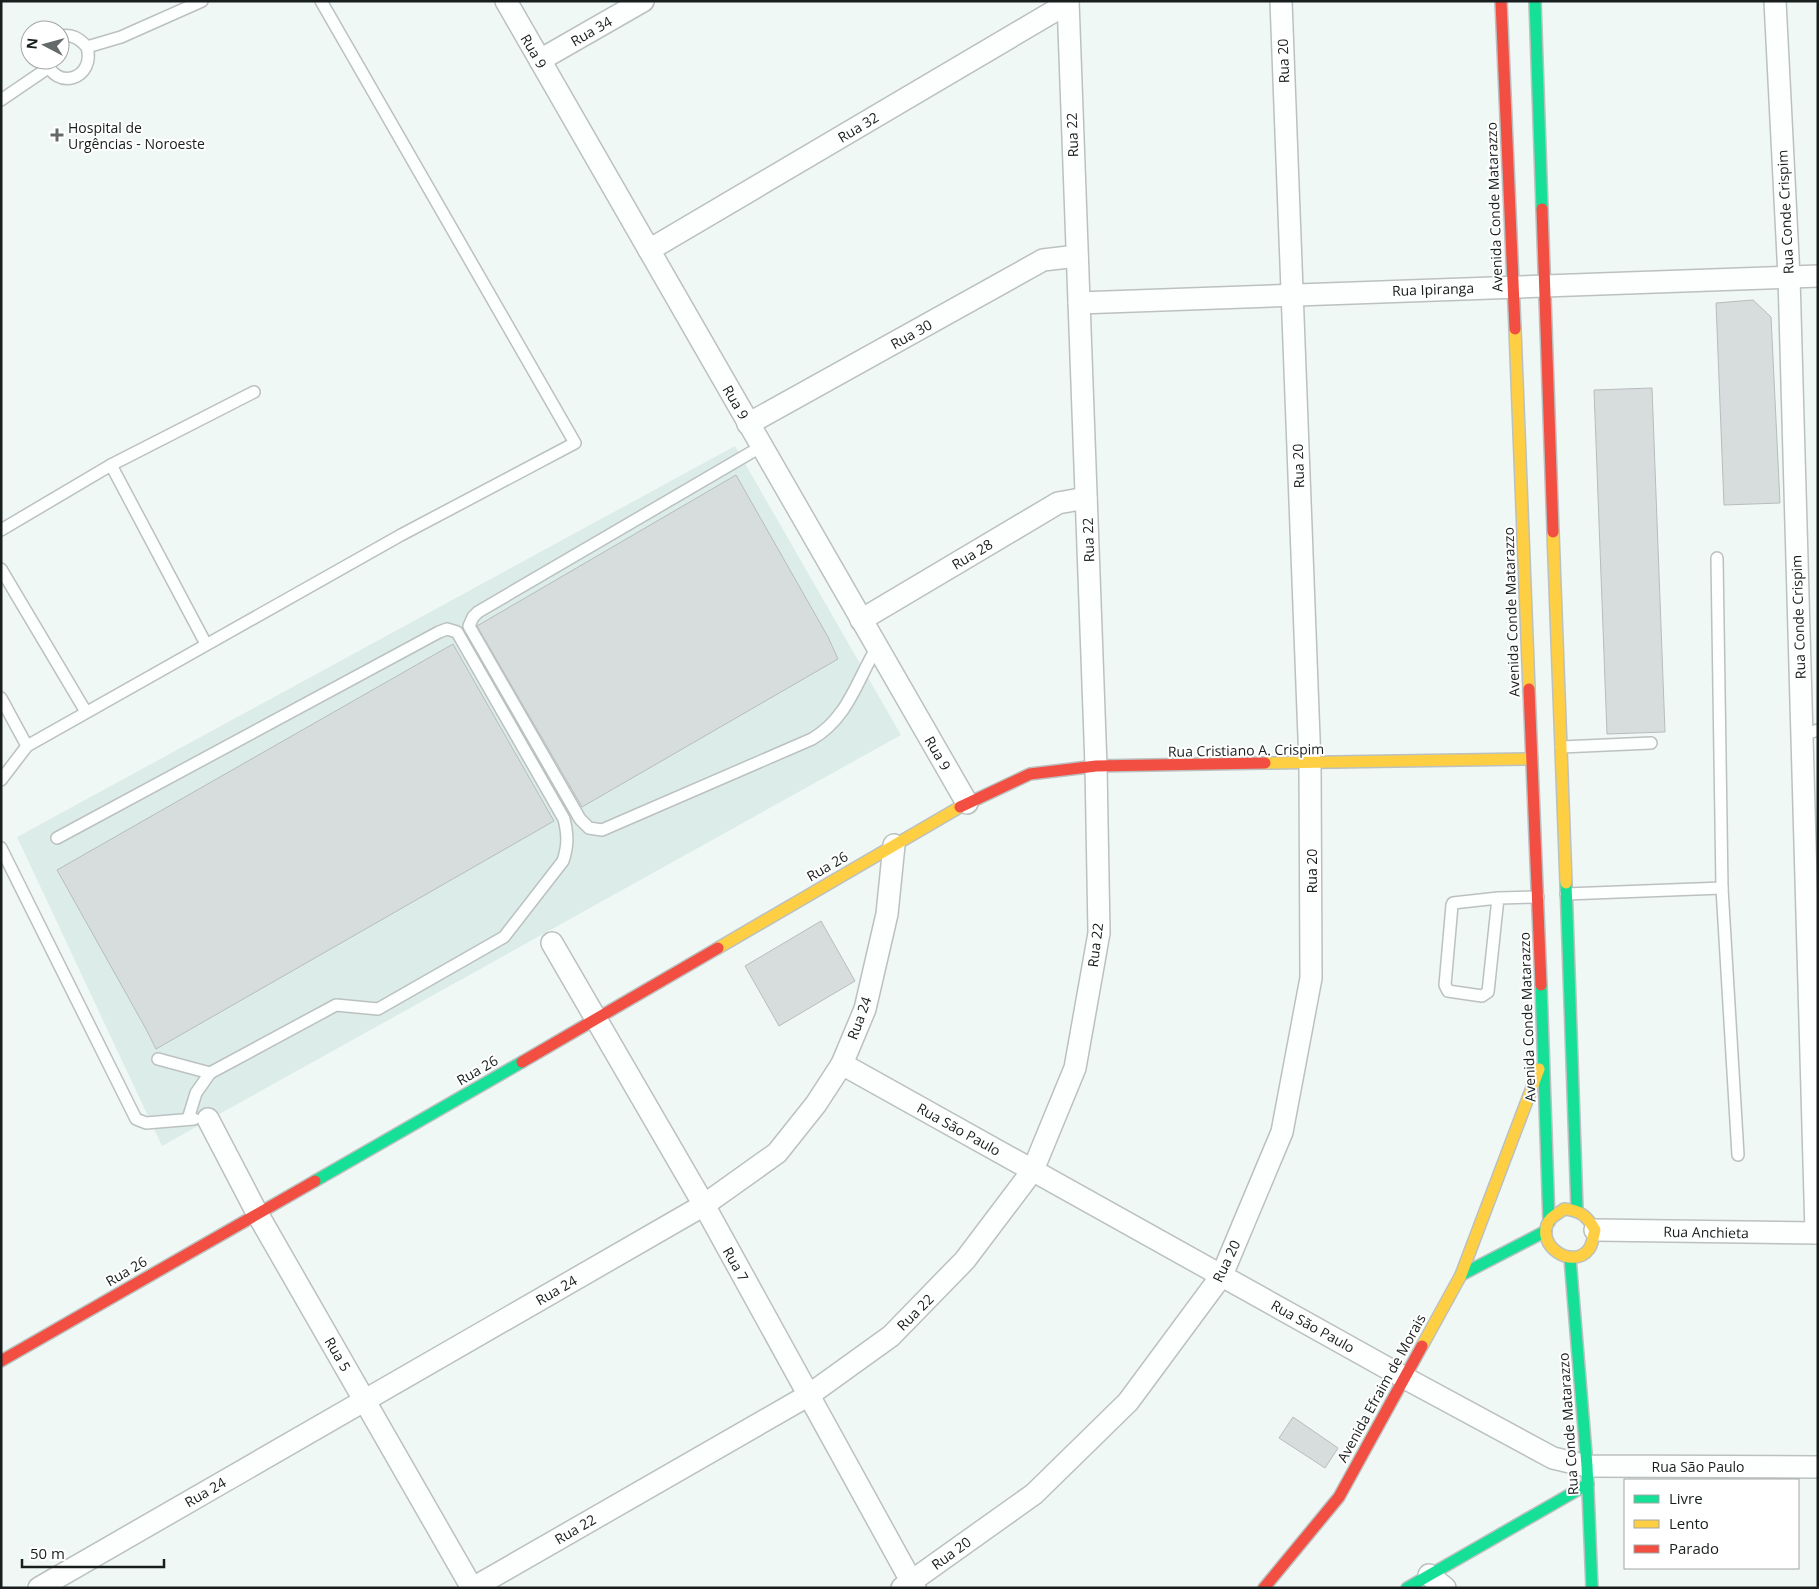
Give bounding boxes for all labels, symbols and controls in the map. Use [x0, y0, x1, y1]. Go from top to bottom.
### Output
street label: Rua 34 [567, 12, 615, 50]
north arrow [20, 20, 70, 70]
street label: Rua 9 [517, 30, 551, 72]
text: N [22, 37, 42, 50]
street label: Rua 20 [1273, 38, 1293, 84]
street label: Rua 32 [834, 107, 882, 147]
street label: Rua 22 [1062, 112, 1082, 158]
place label: Hospital de Urgências - Noroeste [68, 118, 205, 153]
street label: Avenida Conde Matarazzo [1482, 122, 1506, 292]
marker: Hospital de Urgências - Noroeste [50, 128, 64, 142]
street label: Rua Conde Crispim [1772, 149, 1798, 275]
street label: Rua Ipiranga [1392, 278, 1474, 300]
street label: Rua 30 [887, 315, 935, 353]
street label: Rua 9 [719, 381, 753, 423]
street label: Rua 20 [1288, 443, 1308, 489]
street label: Rua 22 [1078, 517, 1098, 563]
street label: Avenida Conde Matarazzo [1499, 527, 1523, 697]
street label: Rua 28 [948, 534, 996, 574]
street label: Rua Conde Crispim [1786, 555, 1810, 679]
street label: Rua 9 [921, 732, 955, 774]
street label: Rua Cristiano A. Crispim [1168, 739, 1324, 761]
street label: Rua 26 [803, 847, 851, 885]
street label: Rua 20 [1302, 849, 1321, 893]
street label: Rua 22 [1083, 922, 1107, 968]
street label: Avenida Conde Matarazzo [1515, 932, 1539, 1102]
street label: Rua 24 [842, 994, 876, 1042]
street label: Rua 26 [453, 1051, 501, 1089]
street label: Rua São Paulo [914, 1098, 1004, 1160]
street label: Rua Anchieta [1663, 1222, 1749, 1242]
street label: Rua 20 [1208, 1237, 1244, 1285]
street label: Rua 7 [719, 1243, 753, 1285]
street label: Rua 26 [102, 1252, 150, 1290]
street label: Rua 24 [532, 1271, 580, 1309]
street label: Rua 22 [892, 1289, 938, 1335]
street label: Rua São Paulo [1268, 1295, 1358, 1357]
street label: Avenida Efraim de Morais [1332, 1310, 1430, 1466]
street label: Rua 5 [321, 1333, 355, 1375]
street label: Rua Conde Matarazzo [1554, 1352, 1582, 1496]
street label: Rua São Paulo [1652, 1457, 1744, 1476]
street label: Rua 24 [181, 1473, 229, 1511]
legend [1624, 1479, 1799, 1569]
text: Livre [1669, 1488, 1703, 1508]
street label: Rua 22 [551, 1510, 599, 1548]
text: Lento [1669, 1513, 1709, 1533]
street label: Rua 20 [927, 1532, 975, 1574]
scale bar [22, 1536, 165, 1568]
text: Parado [1669, 1538, 1719, 1558]
text: 50 m [30, 1543, 65, 1563]

